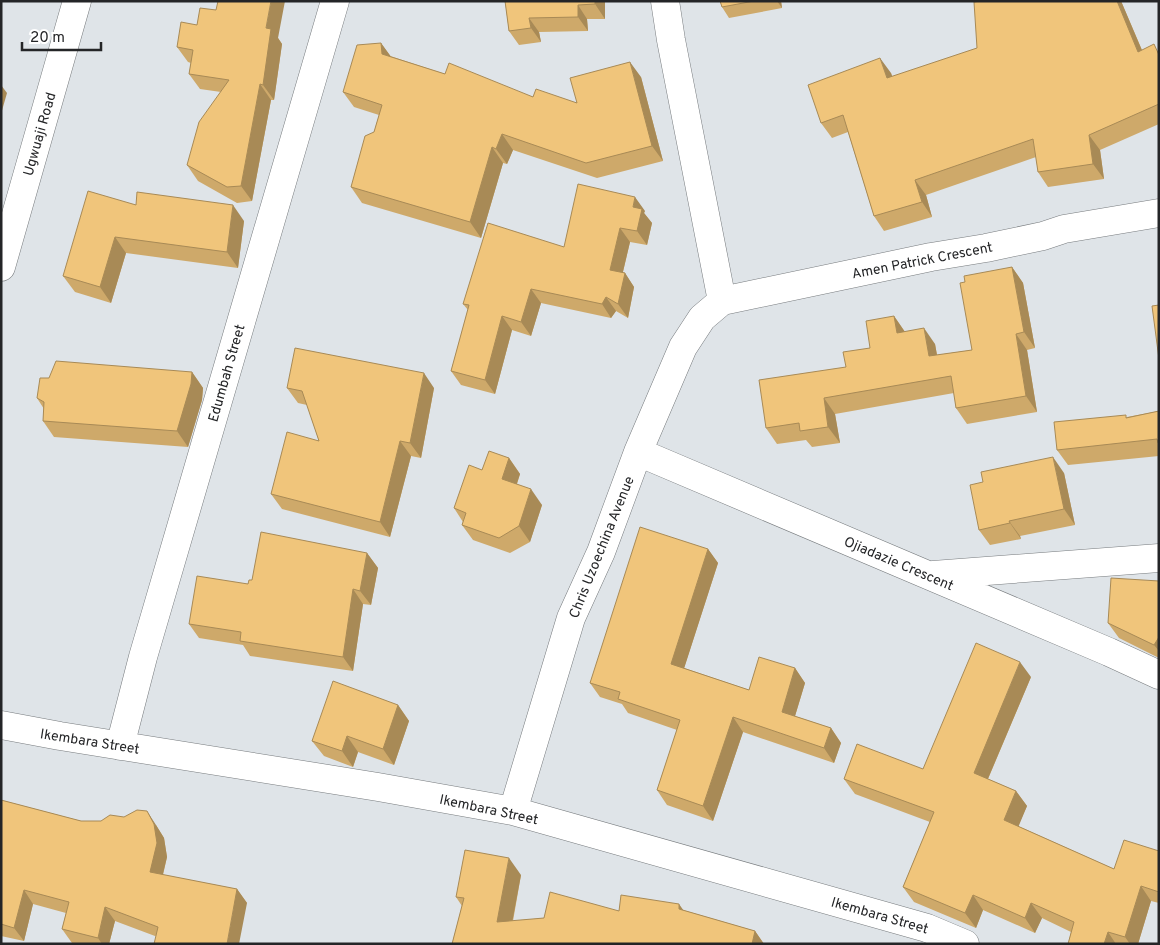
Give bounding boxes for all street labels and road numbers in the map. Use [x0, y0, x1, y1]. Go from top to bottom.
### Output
street label: Ugwuaji Road [20, 91, 60, 178]
street label: Amen Patrick Crescent [850, 239, 994, 283]
street label: Edumbah Street [205, 323, 249, 424]
street label: Chris Uzoechina Avenue [566, 474, 639, 621]
street label: Ojiadazie Crescent [841, 534, 956, 595]
street label: Ikembara Street [39, 726, 141, 759]
street label: Ikembara Street [438, 792, 540, 829]
street label: Ikembara Street [829, 894, 930, 938]

